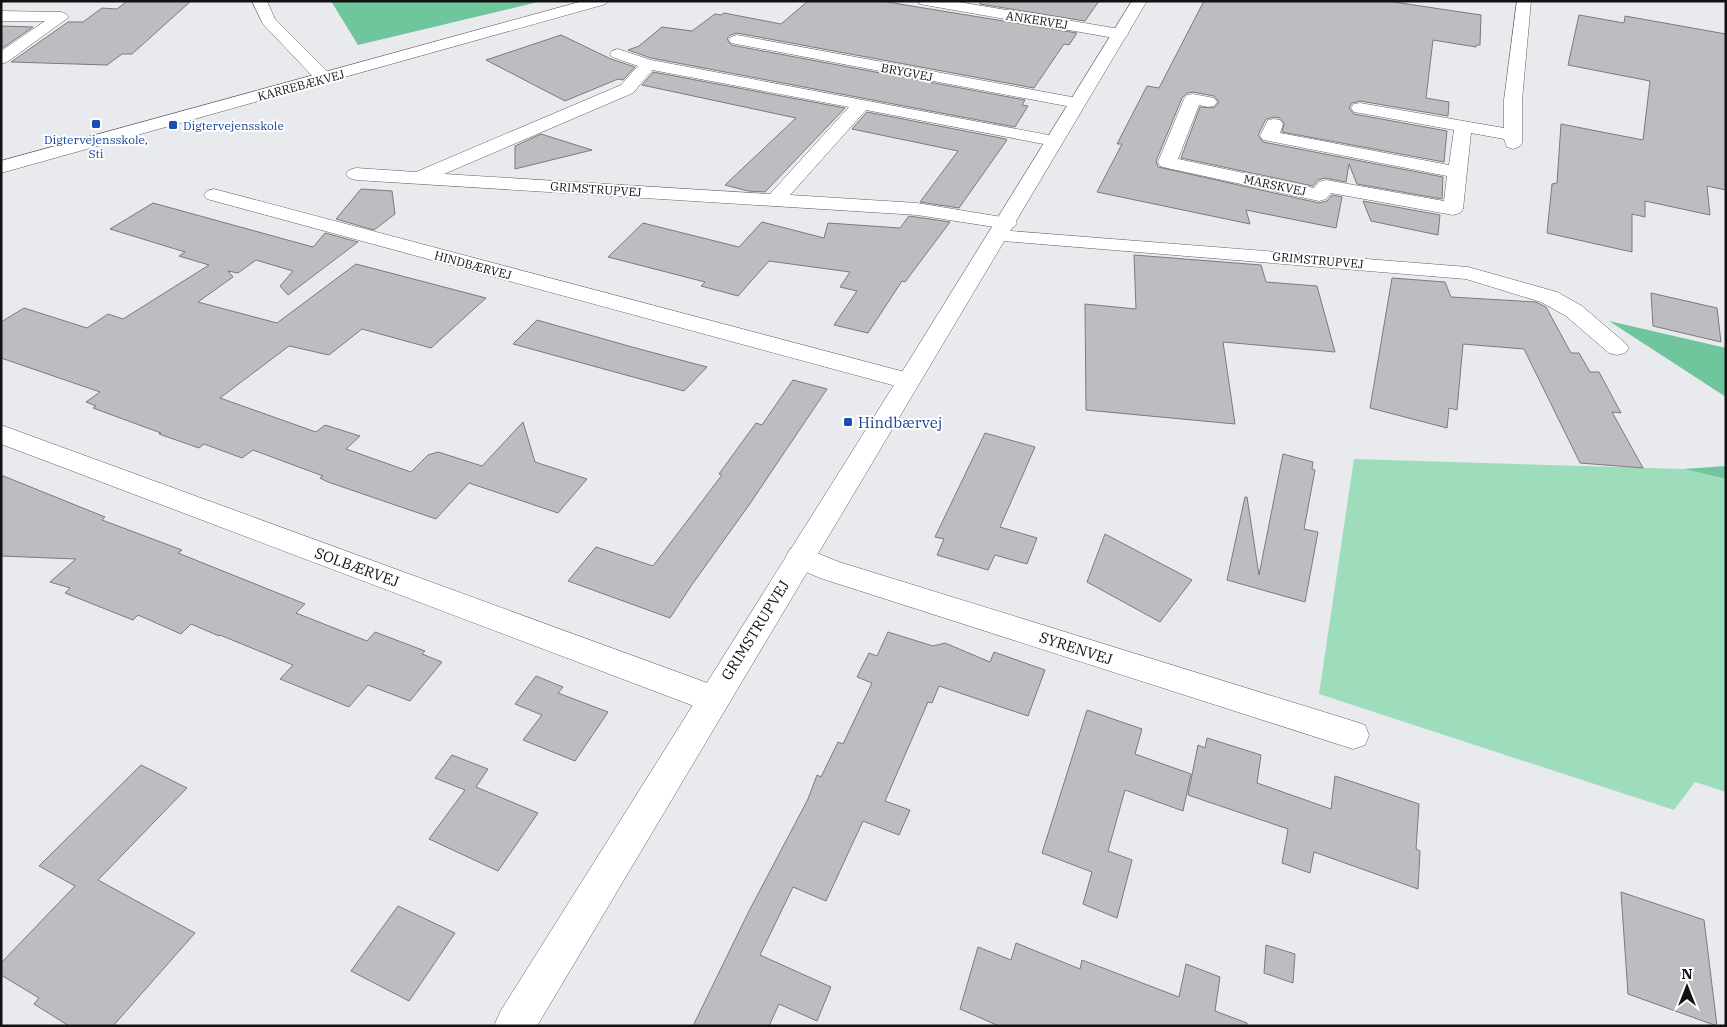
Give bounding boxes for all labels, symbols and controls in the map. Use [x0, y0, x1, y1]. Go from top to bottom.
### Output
street label: ANKERVEJ [1005, 8, 1069, 32]
street label: BRYGVEJ [880, 60, 934, 84]
street label: KARREBÆKVEJ [256, 66, 346, 104]
marker: Digtervejensskole, Sti [90, 118, 102, 130]
place label: Digtervejensskole [183, 118, 284, 133]
marker: Digtervejensskole [167, 119, 179, 131]
place label: Digtervejensskole, Sti [44, 132, 148, 161]
street label: MARSKVEJ [1242, 171, 1308, 199]
street label: GRIMSTRUPVEJ [550, 178, 642, 200]
street label: HINDBÆRVEJ [433, 247, 513, 283]
street label: GRIMSTRUPVEJ [1272, 249, 1364, 271]
place label: Hindbærvej [858, 413, 942, 432]
marker: Hindbærvej [842, 416, 854, 428]
street label: SOLBÆRVEJ [312, 543, 402, 591]
street label: GRIMSTRUPVEJ [717, 576, 793, 684]
street label: SYRENVEJ [1037, 627, 1115, 669]
north arrow [1662, 962, 1712, 1012]
text: N [1681, 965, 1693, 983]

